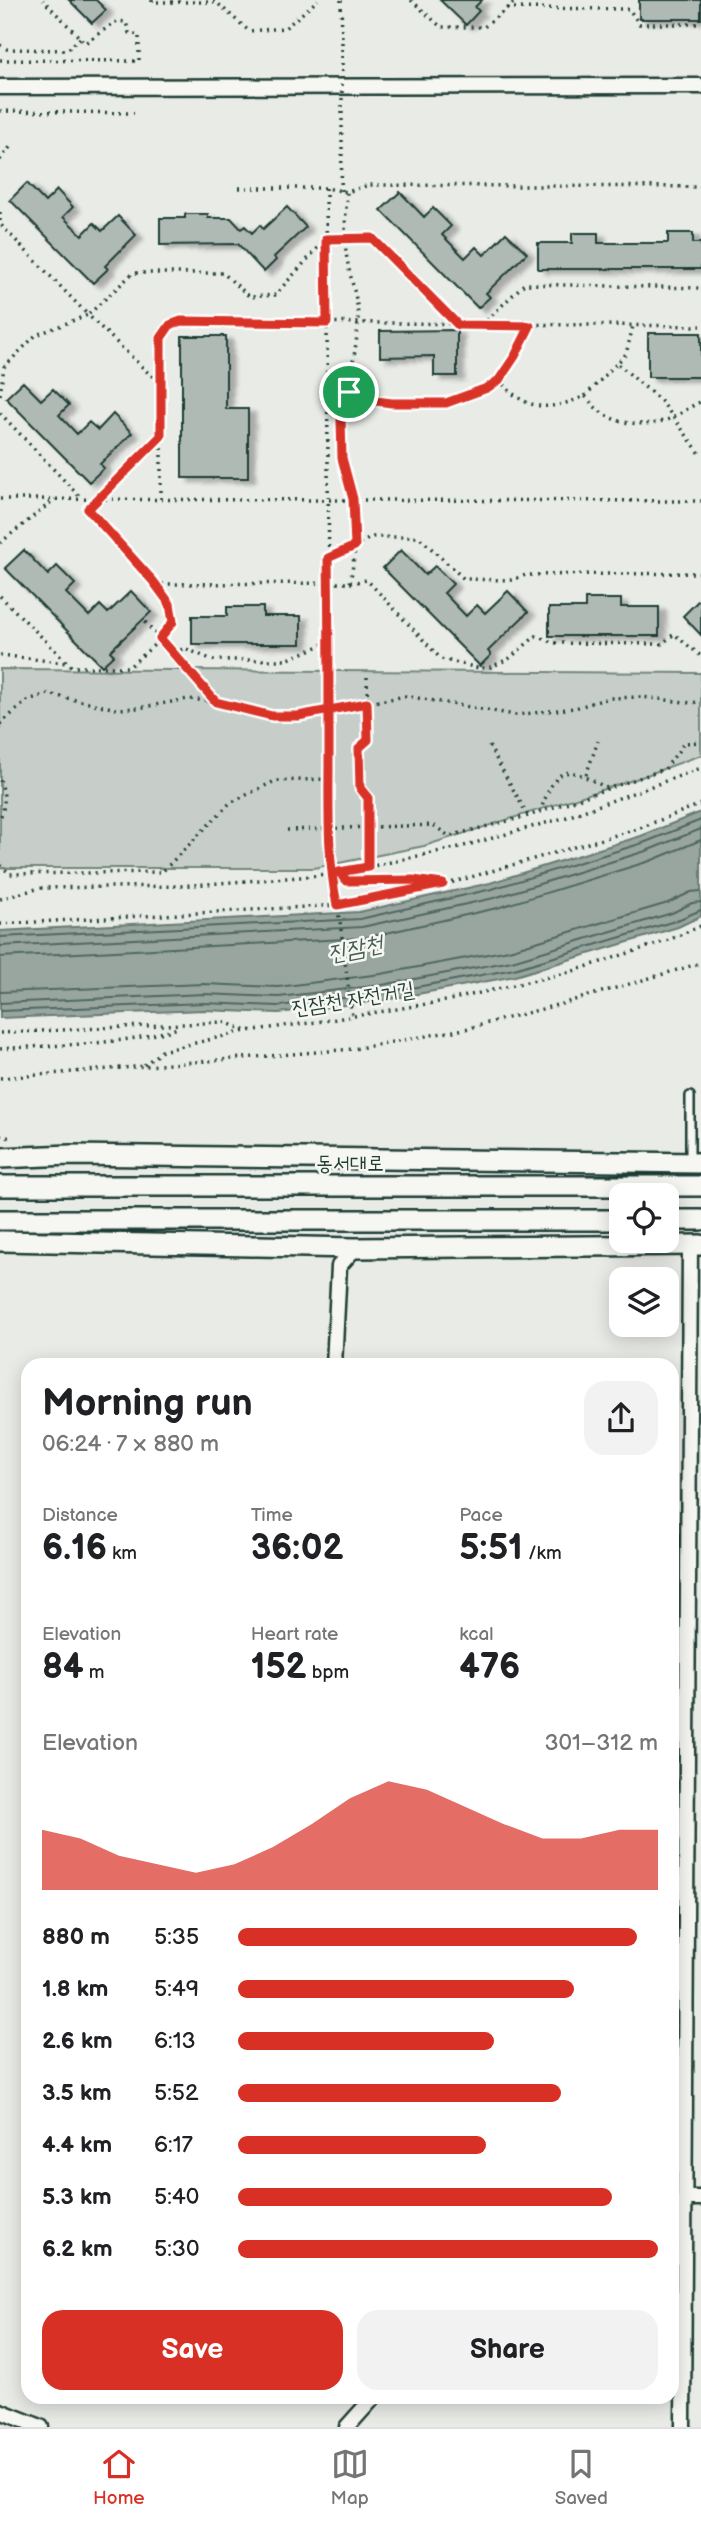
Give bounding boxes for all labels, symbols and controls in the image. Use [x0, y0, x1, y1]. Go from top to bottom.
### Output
pin [319, 362, 379, 422]
icon: arrive [330, 373, 368, 411]
water label: 진잠천 [325, 929, 387, 968]
street label: 진잠천 자전거길 [290, 977, 416, 1021]
street label: 동서대로 [316, 1151, 384, 1176]
map controls [609, 1183, 679, 1337]
button: locate [609, 1183, 679, 1253]
button: layers [609, 1267, 679, 1337]
text: Morning run [42, 1381, 253, 1426]
button: share [584, 1381, 658, 1455]
text: 06:24 · 7 × 880 m [42, 1430, 219, 1458]
text: Distance [42, 1504, 118, 1527]
text: Time [251, 1504, 293, 1527]
text: Pace [459, 1504, 503, 1527]
text: 6.16 [42, 1527, 107, 1570]
text: 36:02 [251, 1527, 343, 1570]
text: 5:51 [459, 1527, 523, 1570]
text: km [107, 1542, 137, 1565]
text: /km [523, 1542, 562, 1565]
text: Elevation [42, 1623, 121, 1646]
text: Heart rate [251, 1623, 338, 1646]
text: kcal [459, 1623, 493, 1646]
text: 84 [42, 1646, 84, 1689]
text: 152 [251, 1646, 307, 1689]
text: 476 [459, 1646, 520, 1689]
text: m [84, 1661, 105, 1684]
text: bpm [307, 1661, 349, 1684]
text: Elevation [42, 1729, 138, 1757]
text: 301–312 m [544, 1729, 658, 1757]
text: 880 m [42, 1923, 110, 1951]
text: 5:35 [154, 1923, 199, 1951]
text: 1.8 km [42, 1975, 108, 2003]
text: 5:49 [154, 1975, 199, 2003]
text: 2.6 km [42, 2027, 113, 2055]
text: 6:13 [154, 2027, 196, 2055]
text: 3.5 km [42, 2079, 112, 2107]
text: 5:52 [154, 2079, 199, 2107]
text: 4.4 km [42, 2131, 112, 2159]
text: 6:17 [154, 2131, 193, 2159]
text: 5.3 km [42, 2183, 112, 2211]
text: 5:40 [154, 2183, 199, 2211]
text: 6.2 km [42, 2235, 113, 2263]
text: 5:30 [154, 2235, 200, 2263]
button: Save [42, 2310, 343, 2390]
button: Share [357, 2310, 658, 2390]
tab: Home [93, 2445, 145, 2510]
tab: Map [331, 2445, 369, 2510]
tab: Saved [555, 2445, 608, 2510]

